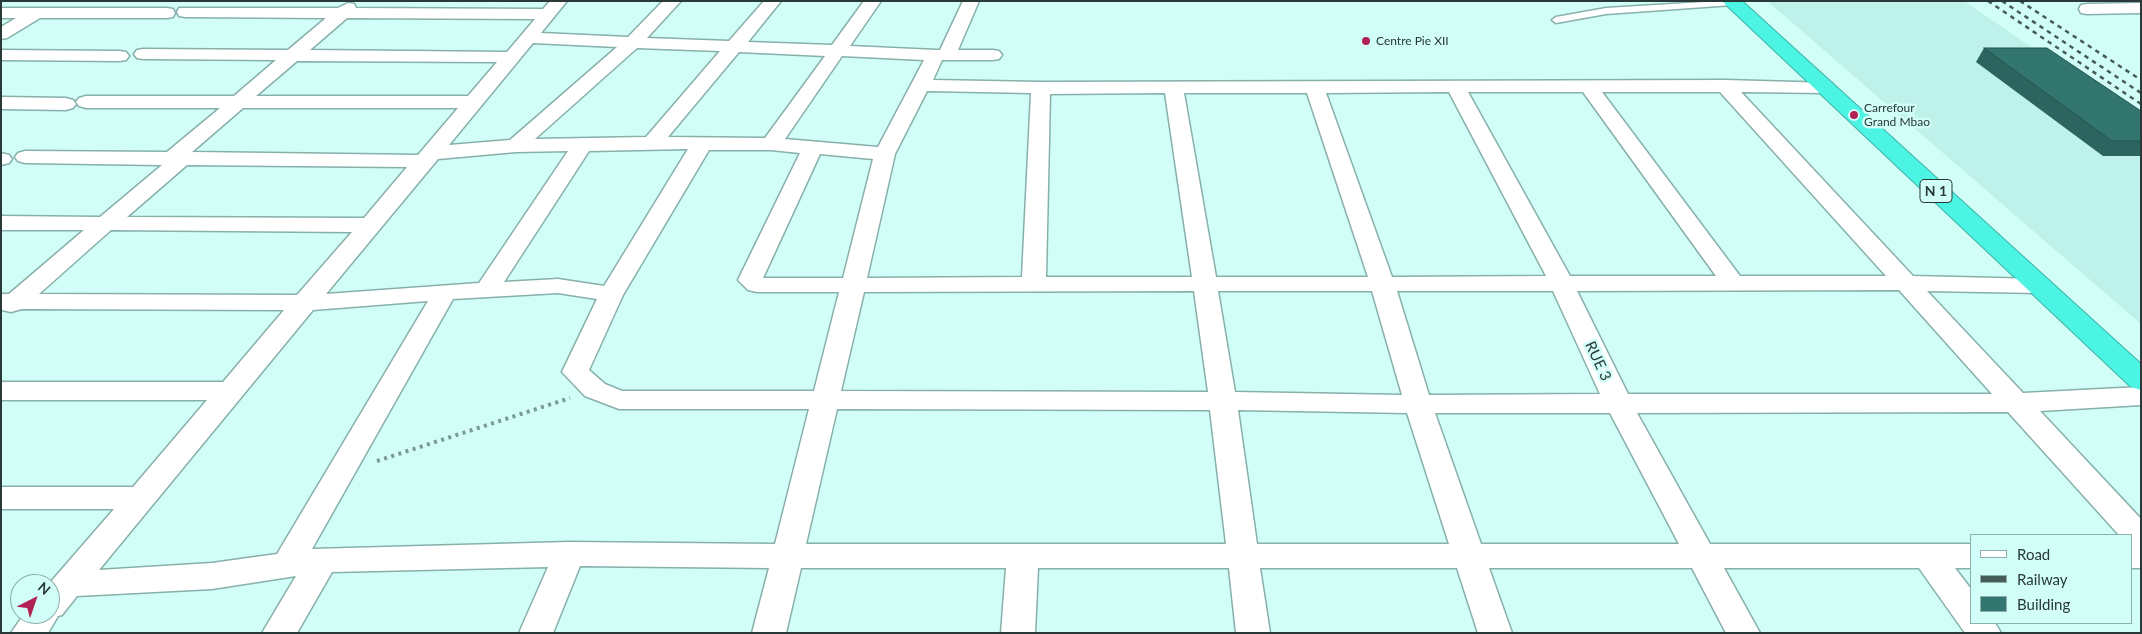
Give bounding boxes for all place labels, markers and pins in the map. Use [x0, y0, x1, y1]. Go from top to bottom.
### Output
place label: Centre Pie XII [1376, 34, 1449, 48]
marker: Centre Pie XII [1360, 35, 1372, 47]
place label: Carrefour Grand Mbao [1864, 101, 1930, 129]
marker: Carrefour Grand Mbao [1848, 109, 1860, 121]

